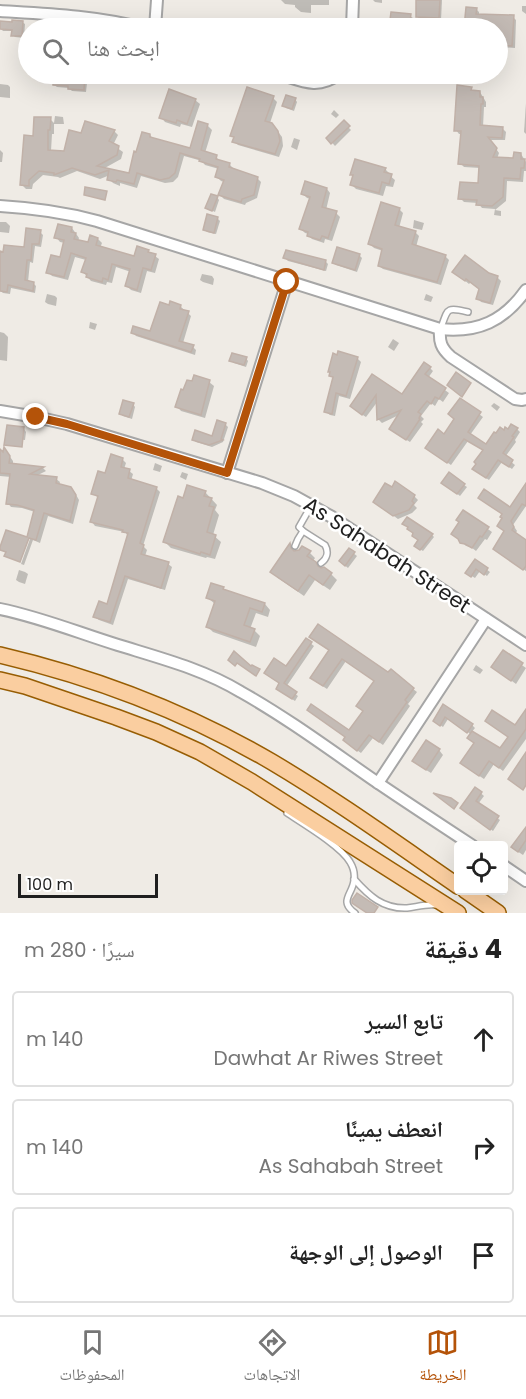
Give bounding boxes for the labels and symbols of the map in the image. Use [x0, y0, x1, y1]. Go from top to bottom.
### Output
route start [273, 268, 299, 294]
route end [22, 403, 48, 429]
street label: As Sahabah Street [298, 490, 476, 620]
scale bar [18, 871, 158, 898]

